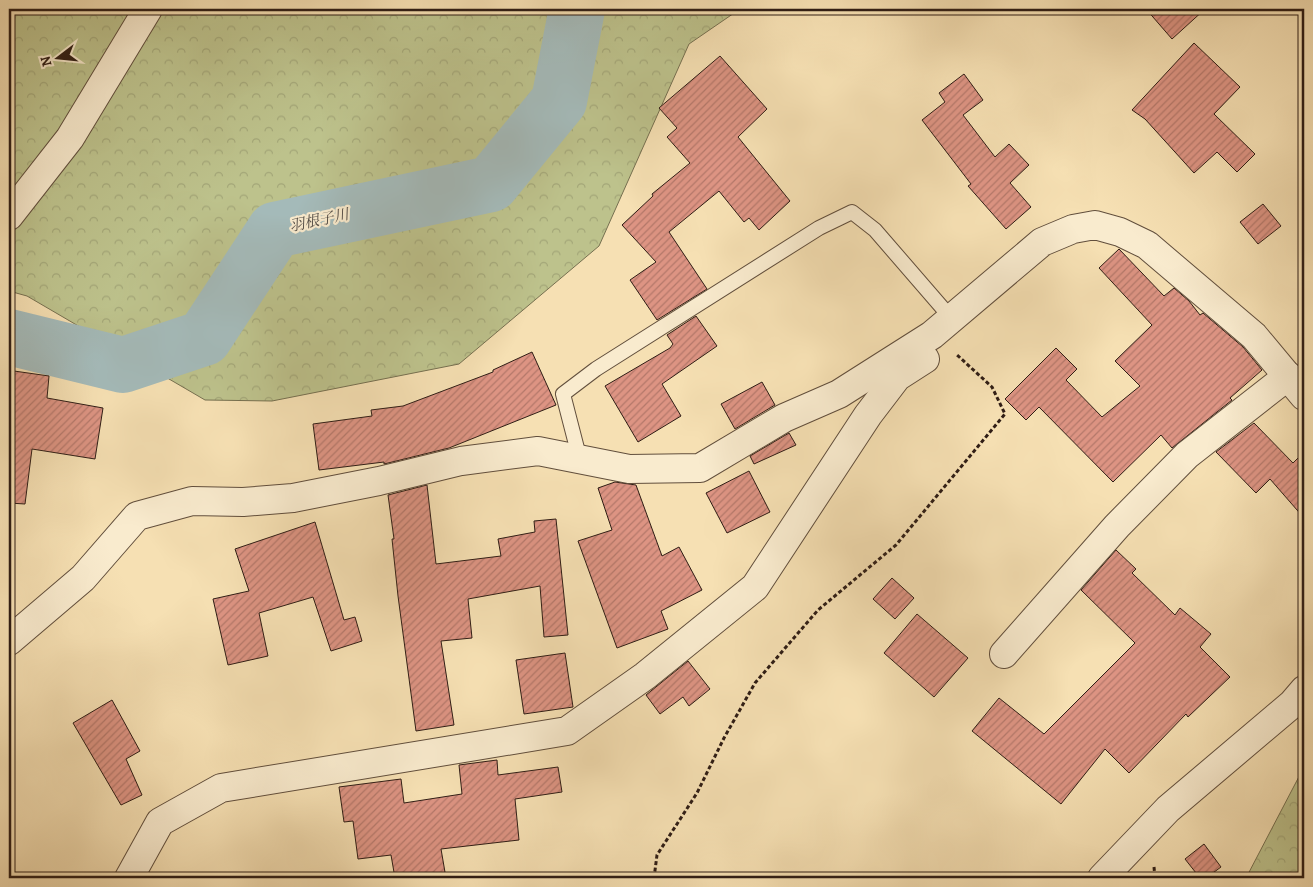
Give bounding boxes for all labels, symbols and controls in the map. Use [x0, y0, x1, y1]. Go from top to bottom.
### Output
north arrow [32, 32, 82, 82]
text: N [35, 54, 57, 69]
water label: 羽根子川 [288, 204, 352, 236]

